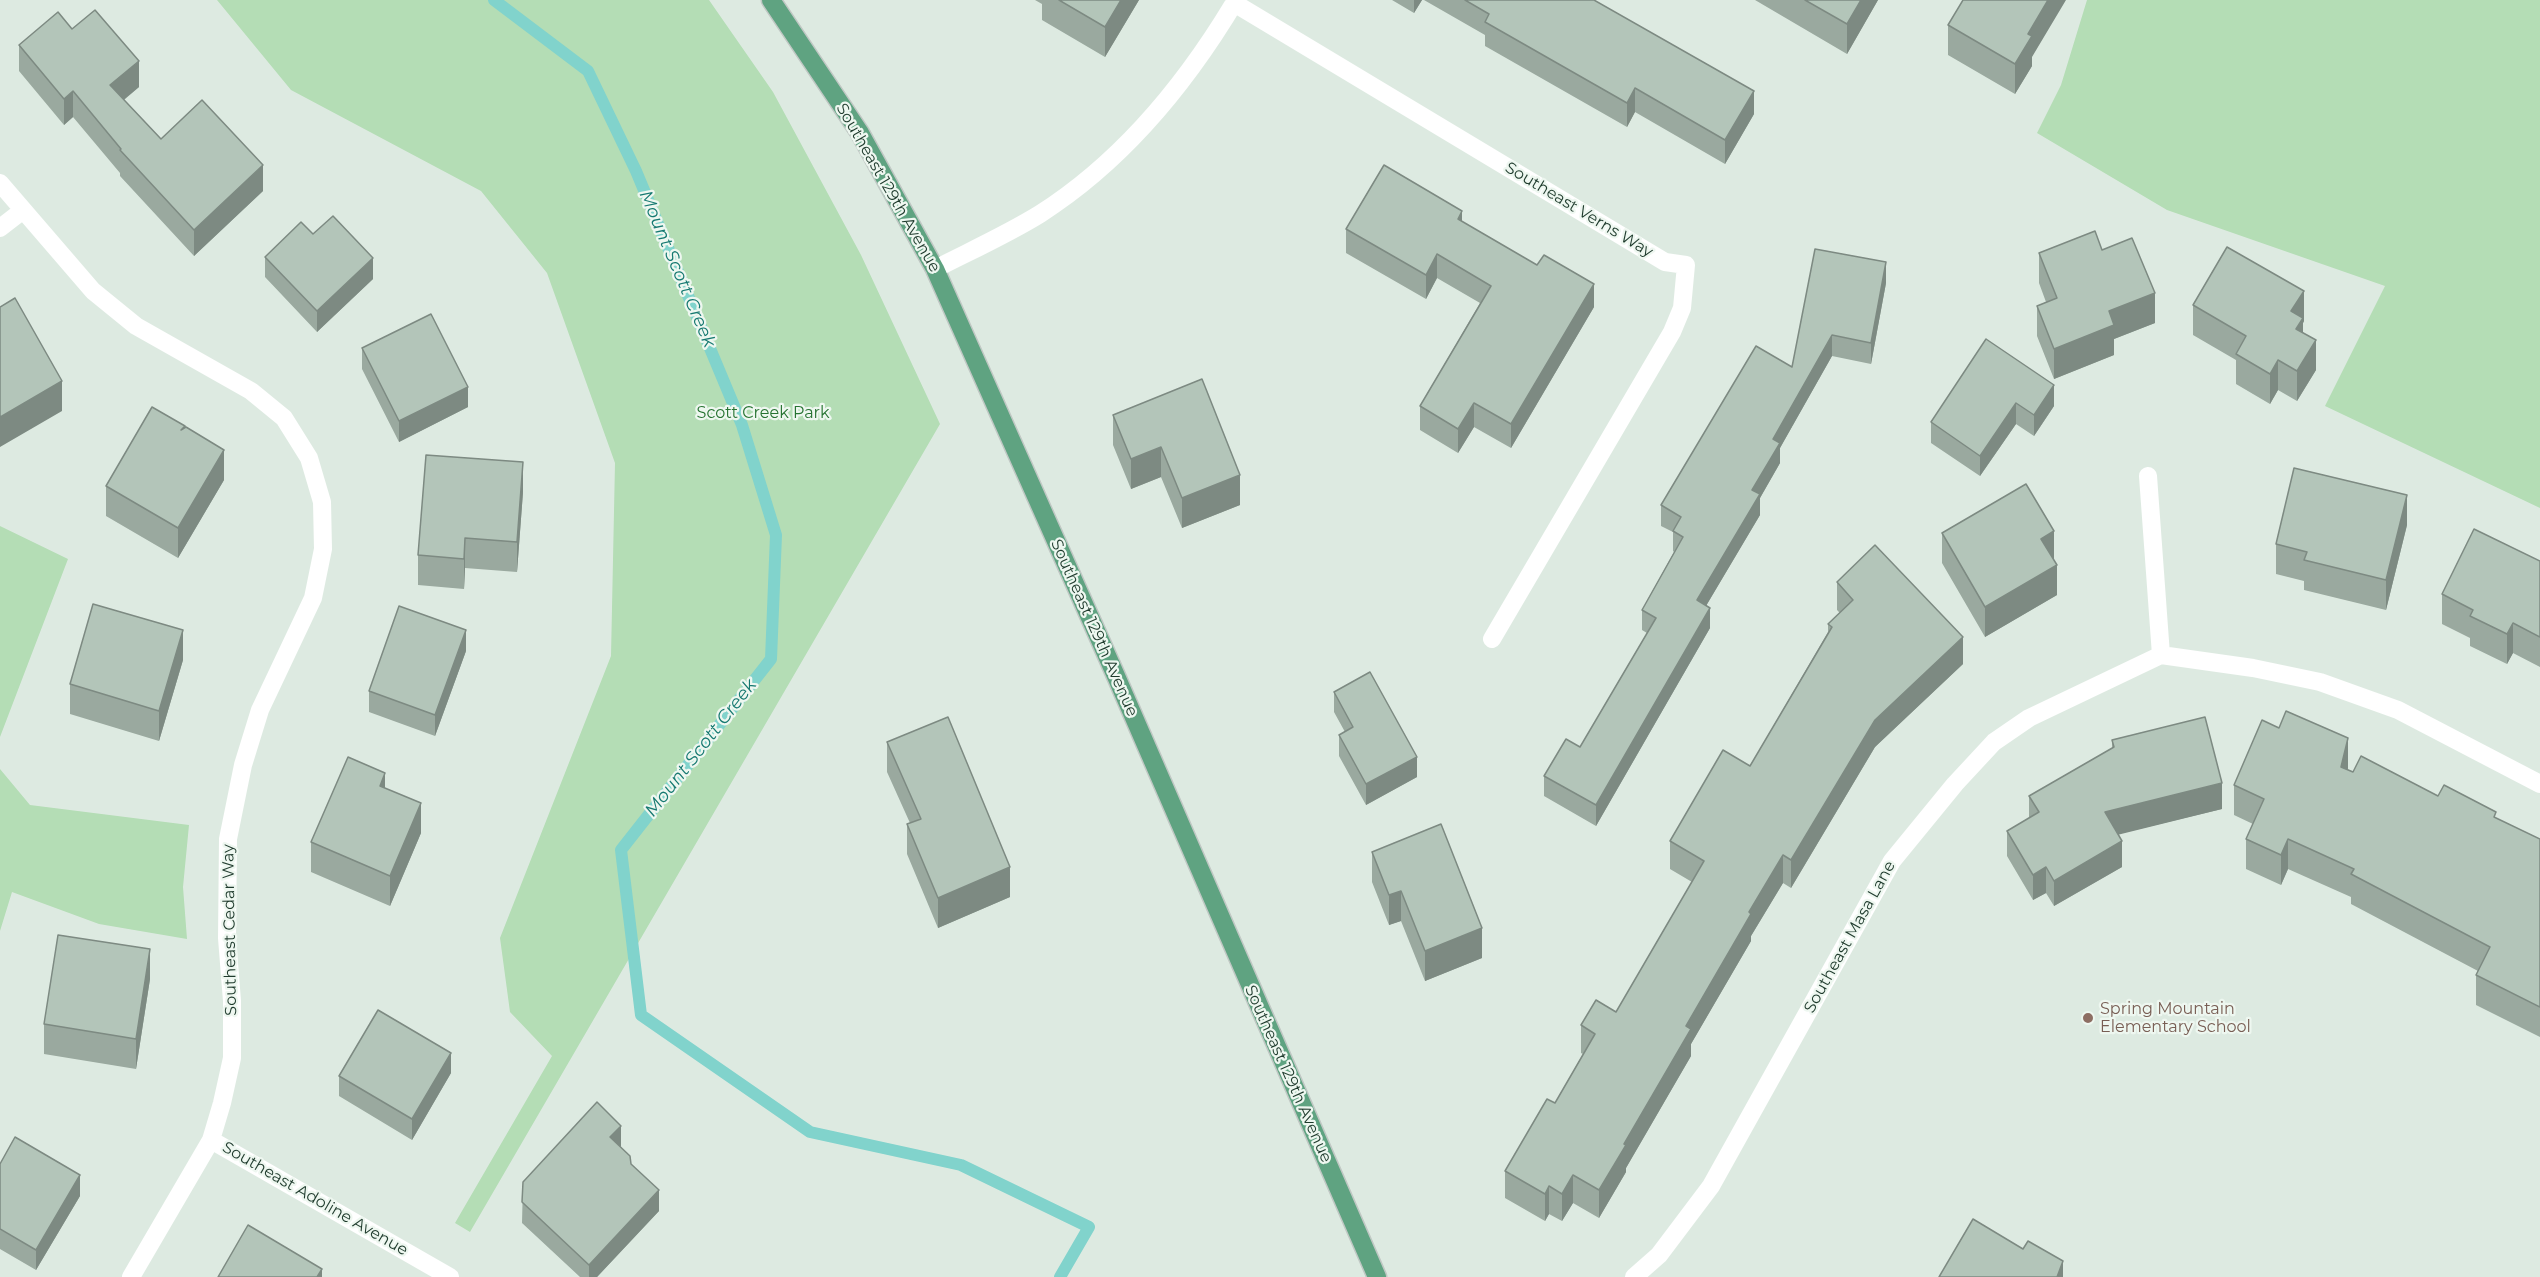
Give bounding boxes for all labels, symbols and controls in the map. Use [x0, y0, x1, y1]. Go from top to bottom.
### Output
street label: Southeast 129th Avenue [832, 100, 944, 276]
street label: Southeast Verns Way [1502, 158, 1656, 262]
water label: Mount Scott Creek [634, 187, 720, 351]
park label: Scott Creek Park [697, 403, 829, 423]
street label: Southeast 129th Avenue [1046, 536, 1142, 720]
water label: Mount Scott Creek [641, 675, 761, 821]
street label: Southeast Cedar Way [219, 844, 241, 1016]
street label: Southeast Masa Lane [1800, 858, 1900, 1016]
street label: Southeast 129th Avenue [1240, 982, 1336, 1166]
place label: Spring Mountain Elementary School [2100, 999, 2251, 1037]
marker: Spring Mountain Elementary School [2081, 1011, 2095, 1025]
street label: Southeast Adoline Avenue [219, 1138, 411, 1260]

